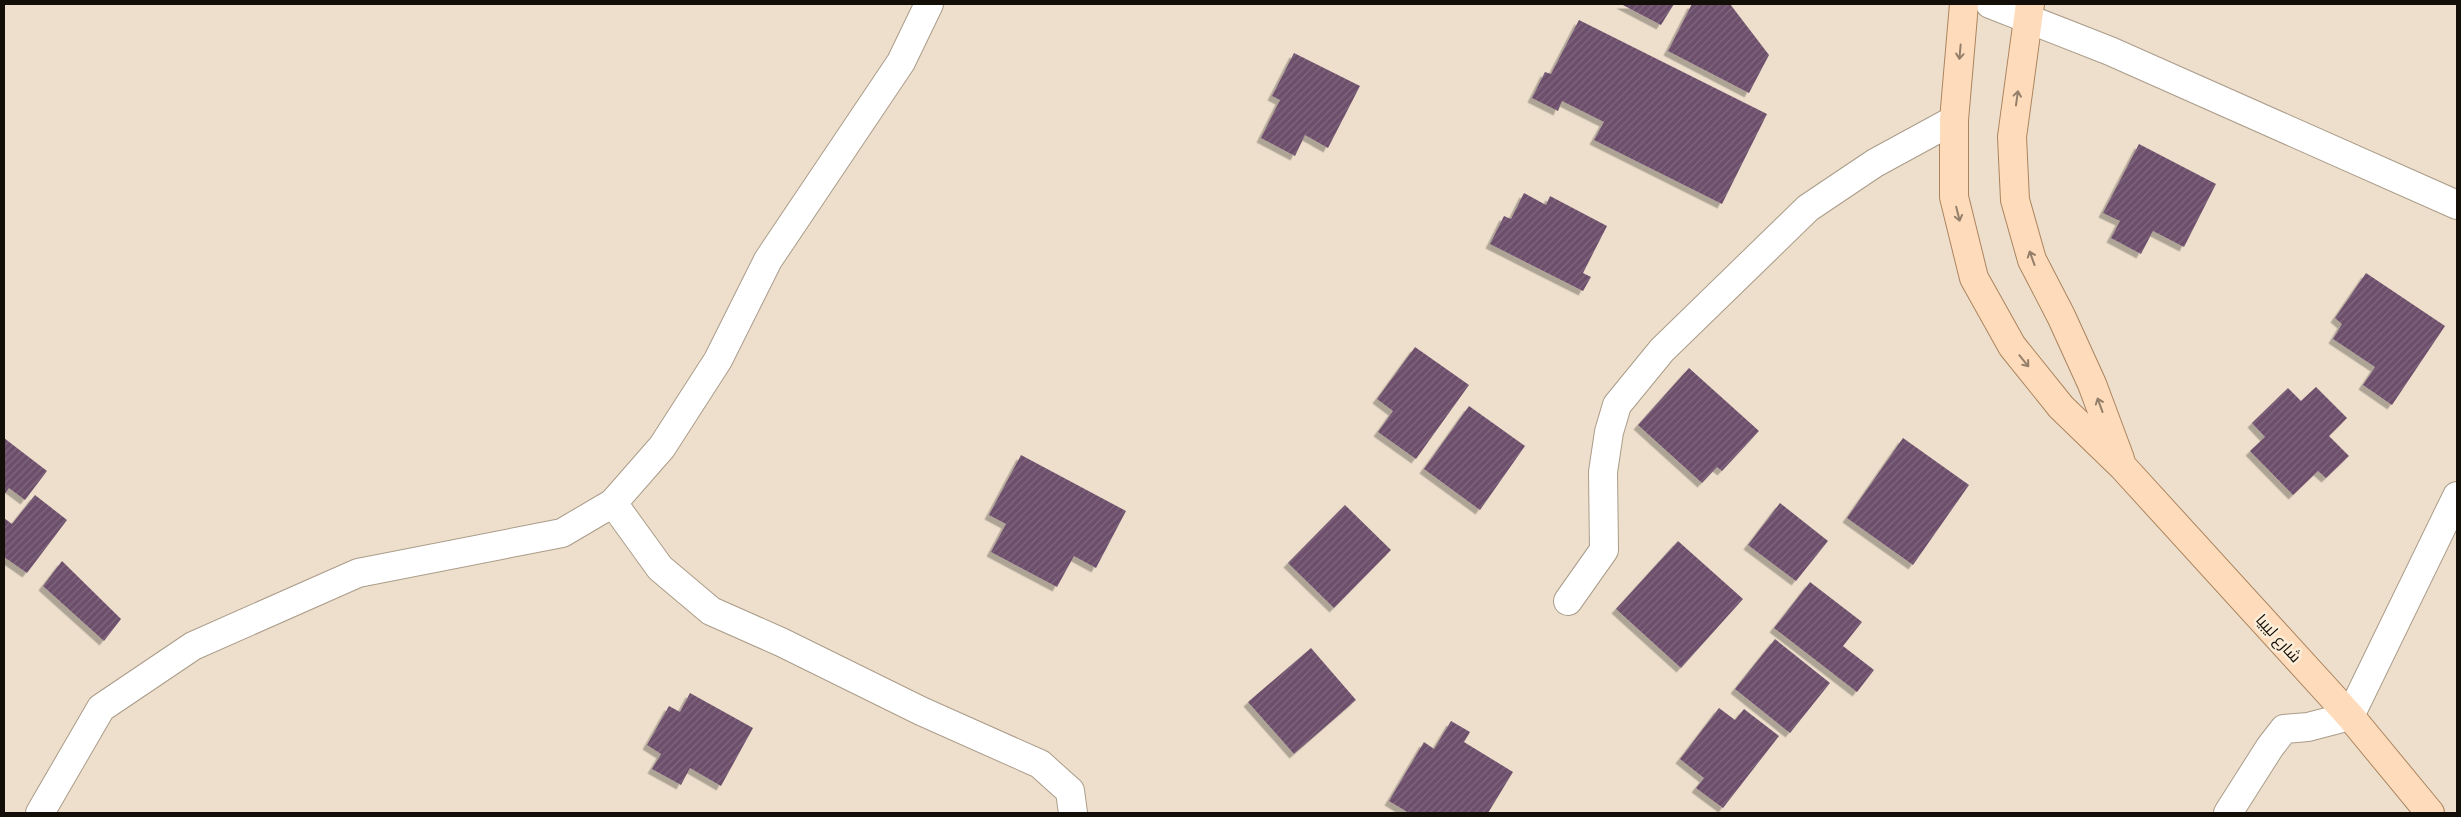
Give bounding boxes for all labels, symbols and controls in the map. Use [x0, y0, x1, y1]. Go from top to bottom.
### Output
one-way arrow [1955, 44, 1965, 60]
one-way arrow [2013, 91, 2023, 107]
one-way arrow [1954, 206, 1963, 222]
one-way arrow [2027, 251, 2036, 266]
one-way arrow [2018, 354, 2029, 367]
one-way arrow [2095, 398, 2104, 413]
street label: شارع ليبيا [2251, 610, 2306, 668]

